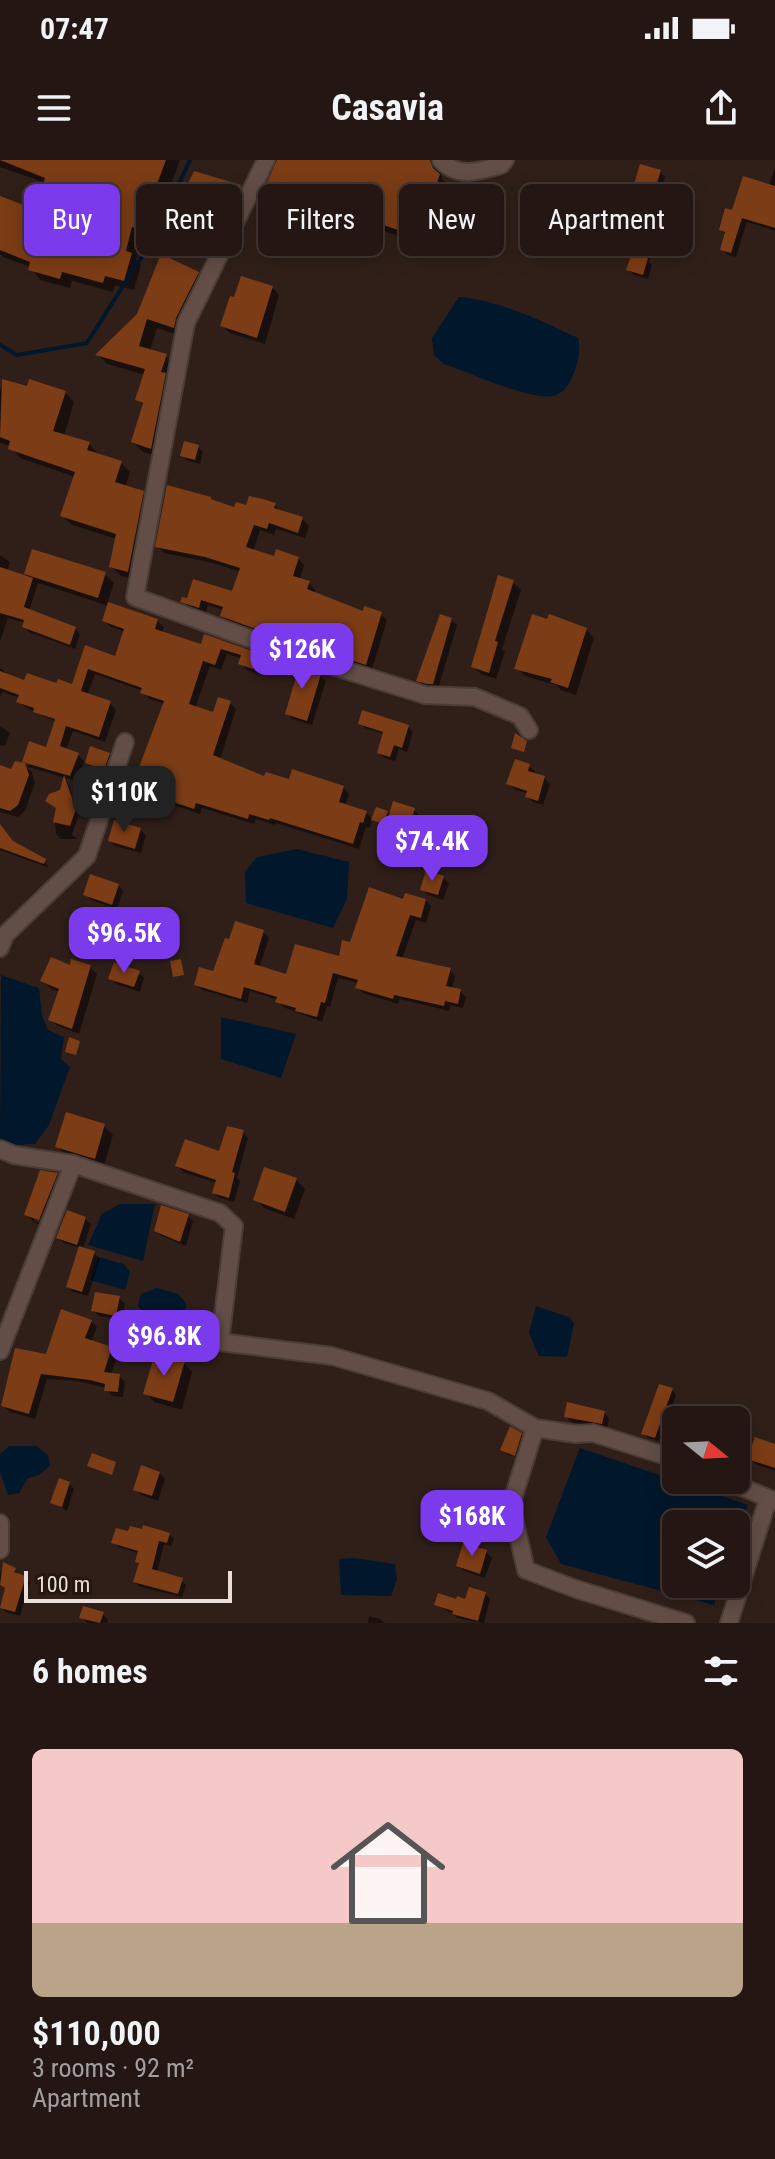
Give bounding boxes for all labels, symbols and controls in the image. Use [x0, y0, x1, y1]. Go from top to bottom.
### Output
text: 07:47 [40, 11, 109, 46]
icon: menu [32, 86, 76, 130]
icon: share [699, 86, 743, 130]
text: Casavia [331, 87, 444, 129]
chip: Buy [24, 184, 120, 256]
chip: Rent [136, 184, 242, 256]
chip: Filters [258, 184, 383, 256]
chip: New [399, 184, 504, 256]
chip: Apartment [520, 184, 693, 256]
pin: $126K [246, 623, 358, 691]
text: $126K [269, 634, 335, 664]
pin: $110K [68, 766, 180, 834]
text: $110K [91, 777, 157, 807]
pin: $74.4K [367, 815, 497, 883]
text: $74.4K [395, 826, 469, 856]
pin: $96.5K [59, 907, 189, 975]
text: $96.5K [87, 918, 161, 948]
pin: $96.8K [99, 1310, 229, 1378]
text: $96.8K [127, 1321, 201, 1351]
north arrow [662, 1406, 750, 1494]
map controls [662, 1406, 750, 1598]
pin: $168K [416, 1490, 528, 1558]
text: $168K [439, 1501, 505, 1531]
button: layers [662, 1510, 750, 1598]
scale bar [24, 1567, 232, 1603]
text: 100 m [36, 1572, 90, 1597]
icon: filters [699, 1649, 743, 1693]
text: 6 homes [32, 1651, 148, 1691]
icon: home [316, 1801, 460, 1945]
text: $110,000 [32, 2013, 161, 2053]
text: 3 rooms · 92 m² [32, 2053, 194, 2083]
text: Apartment [32, 2083, 141, 2113]

